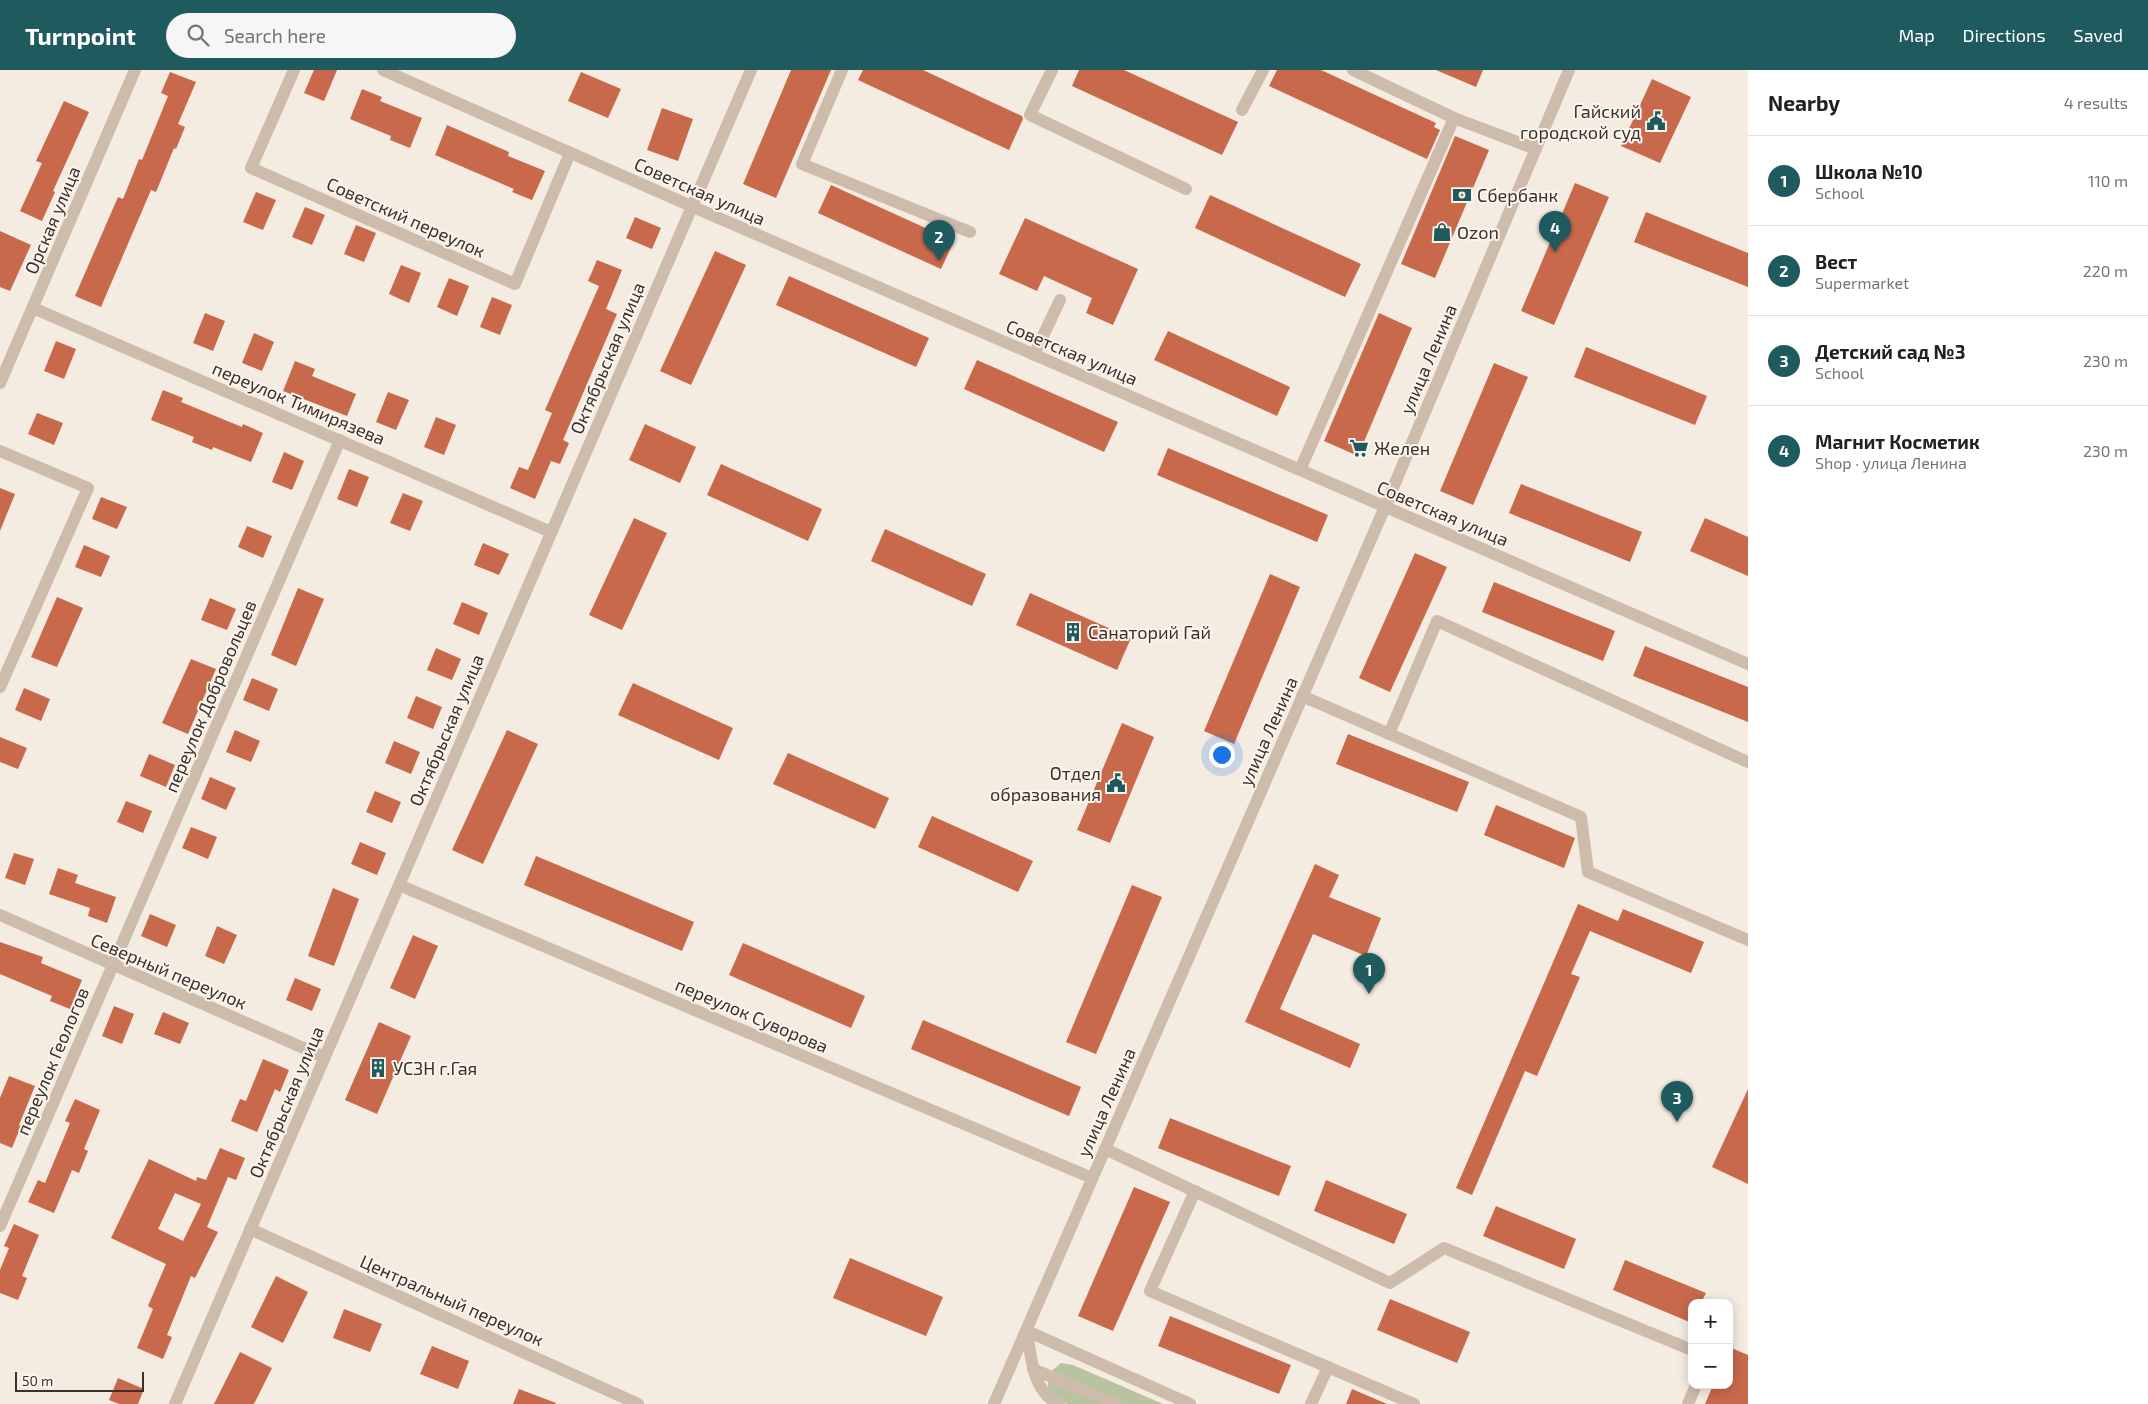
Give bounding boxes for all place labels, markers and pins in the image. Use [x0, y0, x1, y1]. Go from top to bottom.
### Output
place label: Гайский городской суд [1520, 100, 1641, 143]
public building icon: Гайский городской суд [1645, 110, 1667, 132]
bank icon: Сбербанк [1451, 184, 1473, 206]
place label: Сбербанк [1477, 184, 1559, 206]
pin: 4 [1539, 211, 1571, 252]
pin: 2 [923, 220, 955, 261]
shop icon: Ozon [1431, 221, 1453, 243]
place label: Ozon [1457, 221, 1499, 243]
supermarket icon: Желен [1348, 437, 1370, 459]
place label: Желен [1374, 437, 1430, 459]
building icon: Санаторий Гай [1062, 621, 1084, 643]
place label: Санаторий Гай [1088, 621, 1211, 643]
place label: Отдел образования [990, 762, 1101, 805]
public building icon: Отдел образования [1105, 772, 1127, 794]
pin: 1 [1353, 953, 1385, 994]
building icon: УСЗН г.Гая [367, 1057, 389, 1079]
place label: УСЗН г.Гая [393, 1057, 477, 1079]
pin: 3 [1661, 1081, 1693, 1122]

